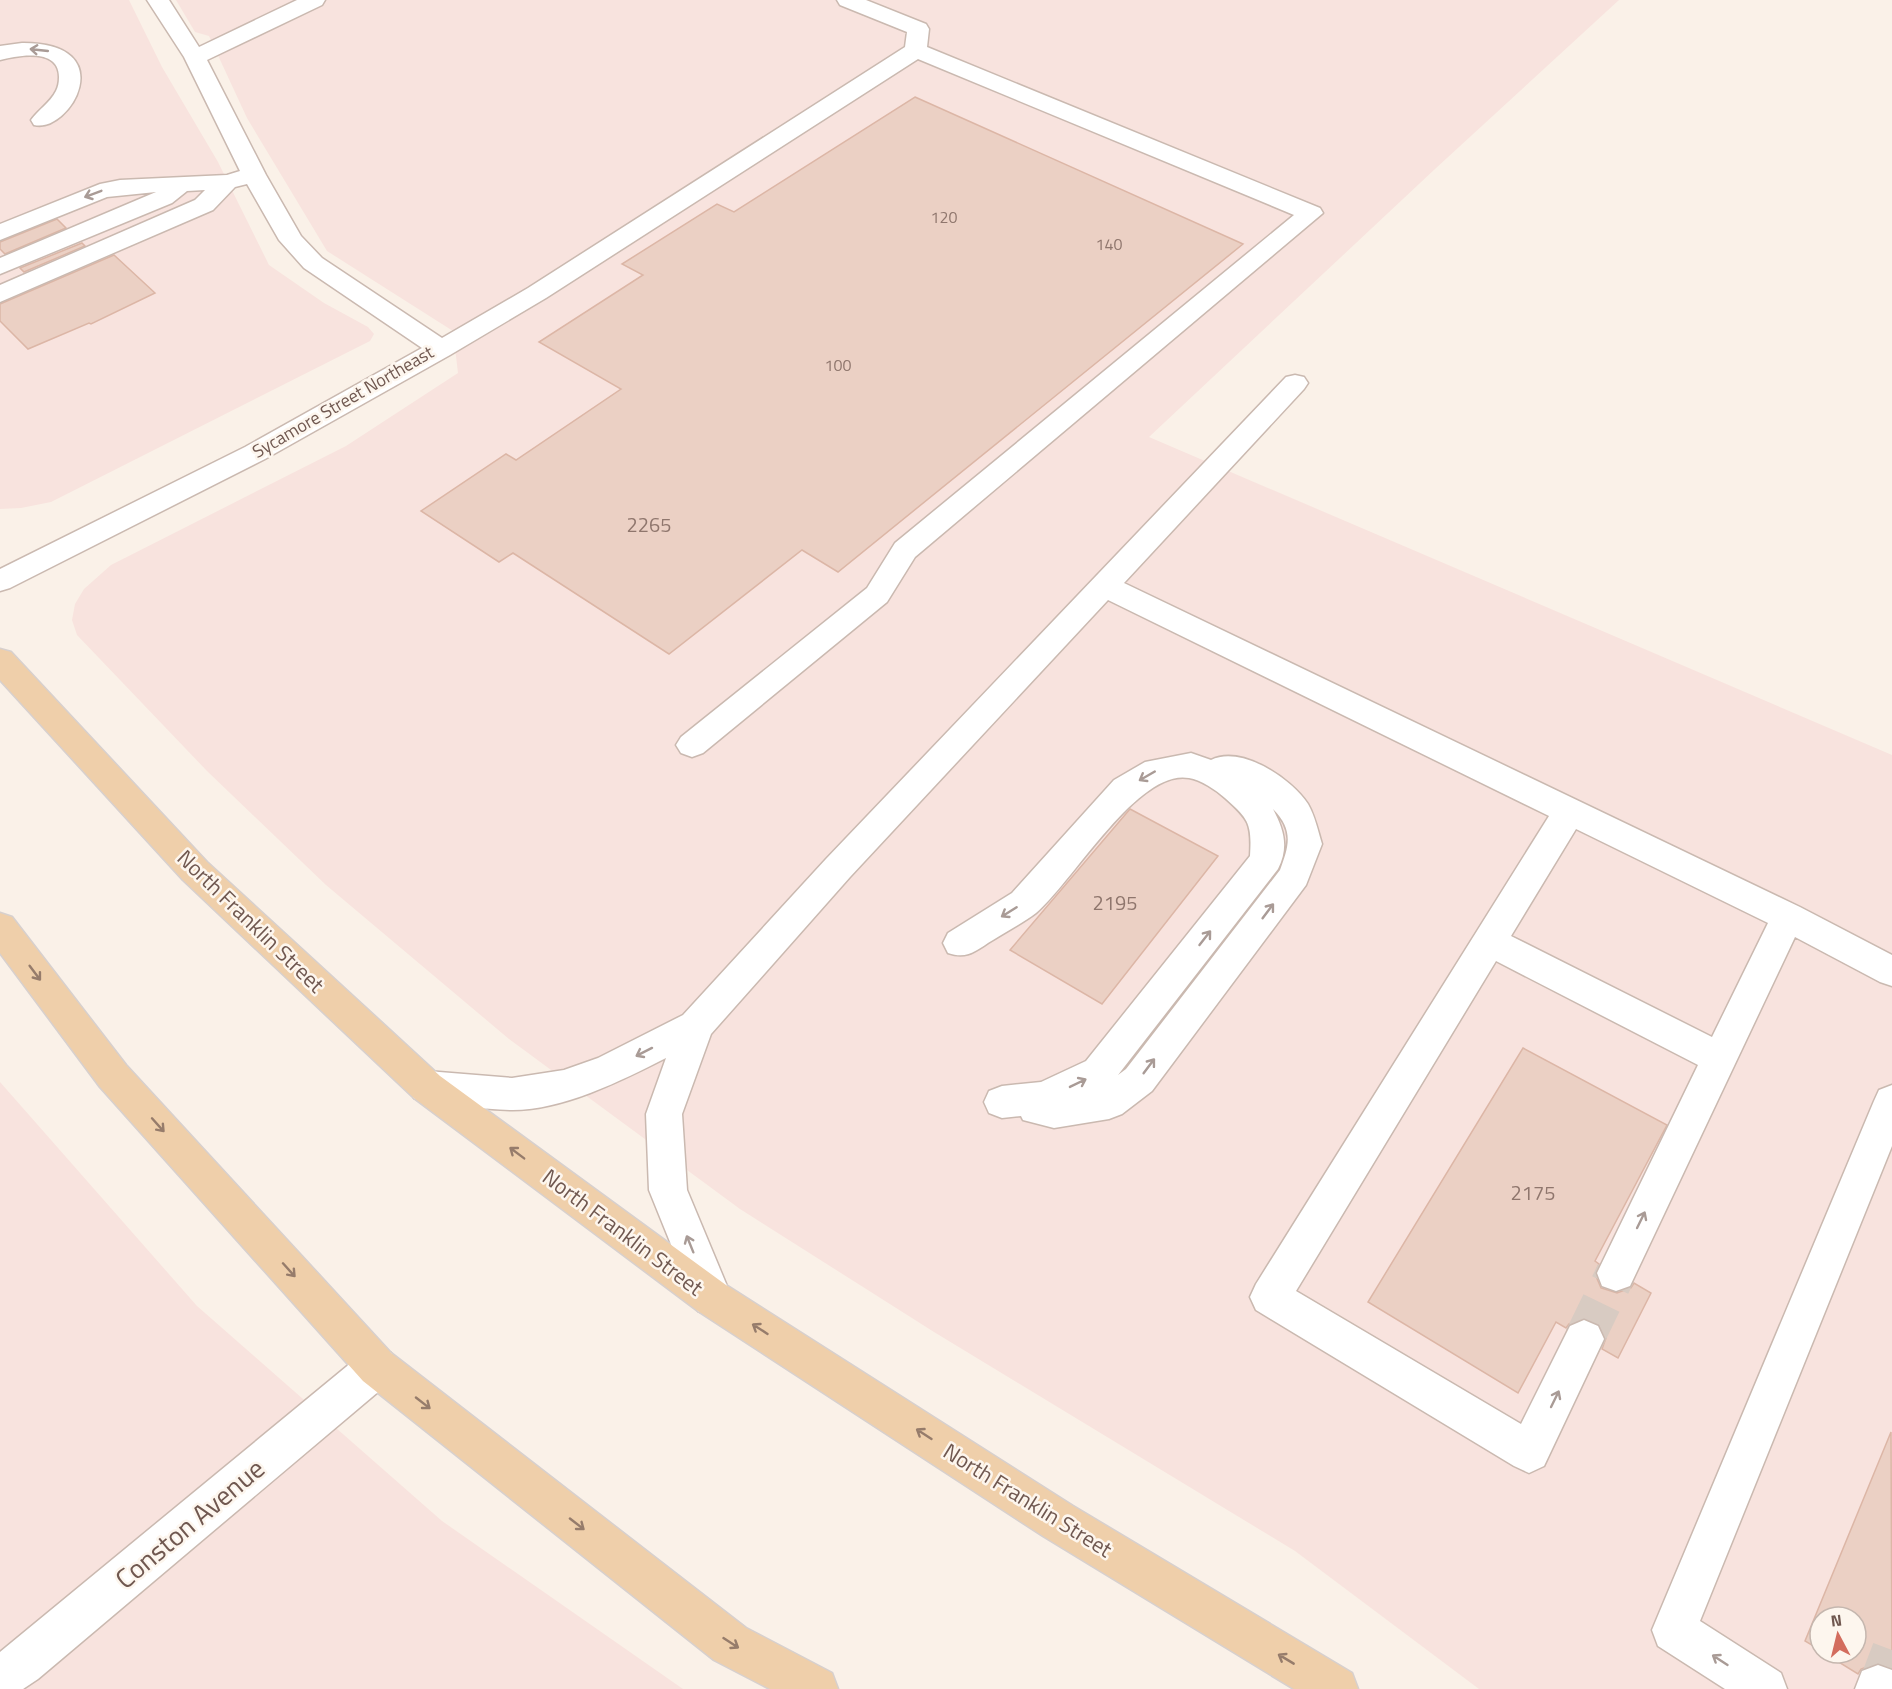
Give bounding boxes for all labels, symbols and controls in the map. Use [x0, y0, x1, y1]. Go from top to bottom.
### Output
one-way arrow [29, 44, 49, 55]
one-way arrow [84, 190, 103, 201]
house number: 120 [931, 205, 957, 229]
house number: 140 [1096, 232, 1122, 256]
street label: Sycamore Street Northeast [247, 338, 439, 465]
house number: 100 [825, 353, 851, 377]
house number: 2265 [627, 509, 671, 540]
one-way arrow [1139, 771, 1156, 783]
street label: North Franklin Street [170, 841, 333, 1001]
house number: 2195 [1093, 887, 1137, 918]
one-way arrow [1261, 903, 1274, 919]
one-way arrow [1002, 906, 1018, 918]
one-way arrow [1199, 930, 1212, 946]
one-way arrow [29, 965, 42, 981]
one-way arrow [635, 1047, 653, 1059]
one-way arrow [1143, 1059, 1156, 1075]
one-way arrow [1068, 1076, 1086, 1088]
one-way arrow [151, 1117, 165, 1132]
one-way arrow [509, 1147, 525, 1160]
street label: North Franklin Street [535, 1160, 711, 1304]
house number: 2175 [1511, 1177, 1555, 1208]
one-way arrow [1636, 1212, 1648, 1230]
one-way arrow [684, 1235, 695, 1254]
one-way arrow [282, 1262, 296, 1277]
one-way arrow [752, 1323, 769, 1335]
one-way arrow [1549, 1390, 1561, 1408]
one-way arrow [415, 1397, 431, 1410]
one-way arrow [916, 1428, 933, 1440]
street label: North Franklin Street [937, 1434, 1119, 1566]
street label: Conston Avenue [105, 1448, 273, 1598]
one-way arrow [568, 1517, 584, 1530]
north arrow [1808, 1605, 1868, 1665]
text: N [1829, 1608, 1843, 1633]
one-way arrow [722, 1637, 739, 1650]
one-way arrow [1278, 1652, 1295, 1664]
one-way arrow [1711, 1653, 1728, 1666]

